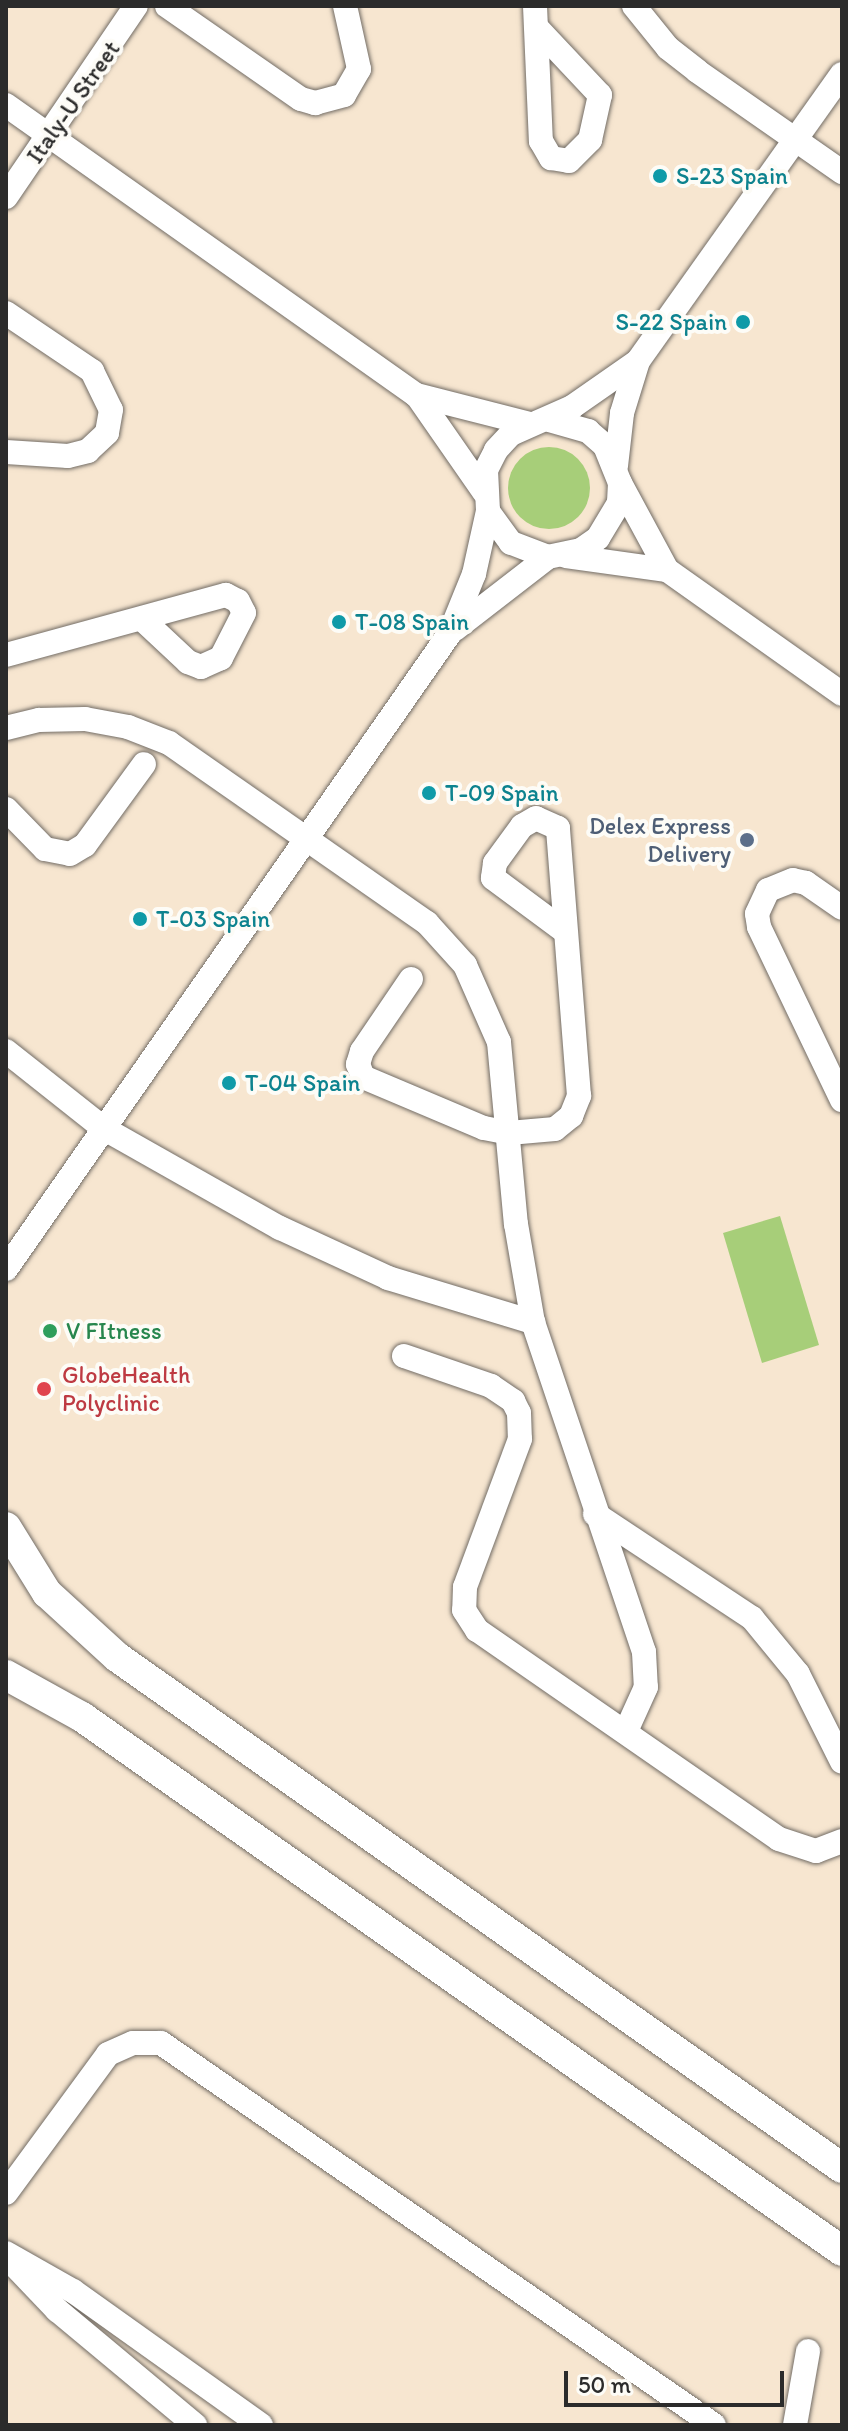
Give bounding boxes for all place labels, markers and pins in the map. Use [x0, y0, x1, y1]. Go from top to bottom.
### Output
place label: S-23 Spain [676, 162, 788, 190]
marker: S-23 Spain [651, 167, 669, 185]
place label: S-22 Spain [616, 308, 727, 336]
marker: S-22 Spain [734, 313, 752, 331]
place label: T-08 Spain [355, 608, 469, 636]
marker: T-08 Spain [330, 613, 348, 631]
place label: T-09 Spain [445, 779, 558, 807]
marker: T-09 Spain [420, 784, 438, 802]
place label: Delex Express Delivery [590, 812, 731, 868]
marker: Delex Express Delivery [738, 831, 756, 849]
place label: T-03 Spain [156, 905, 270, 933]
marker: T-03 Spain [131, 910, 149, 928]
place label: T-04 Spain [245, 1069, 360, 1097]
marker: T-04 Spain [220, 1074, 238, 1092]
place label: V FItness [66, 1317, 162, 1345]
marker: V FItness [41, 1322, 59, 1340]
place label: GlobeHealth Polyclinic [62, 1361, 190, 1417]
marker: GlobeHealth Polyclinic [33, 1378, 55, 1400]

